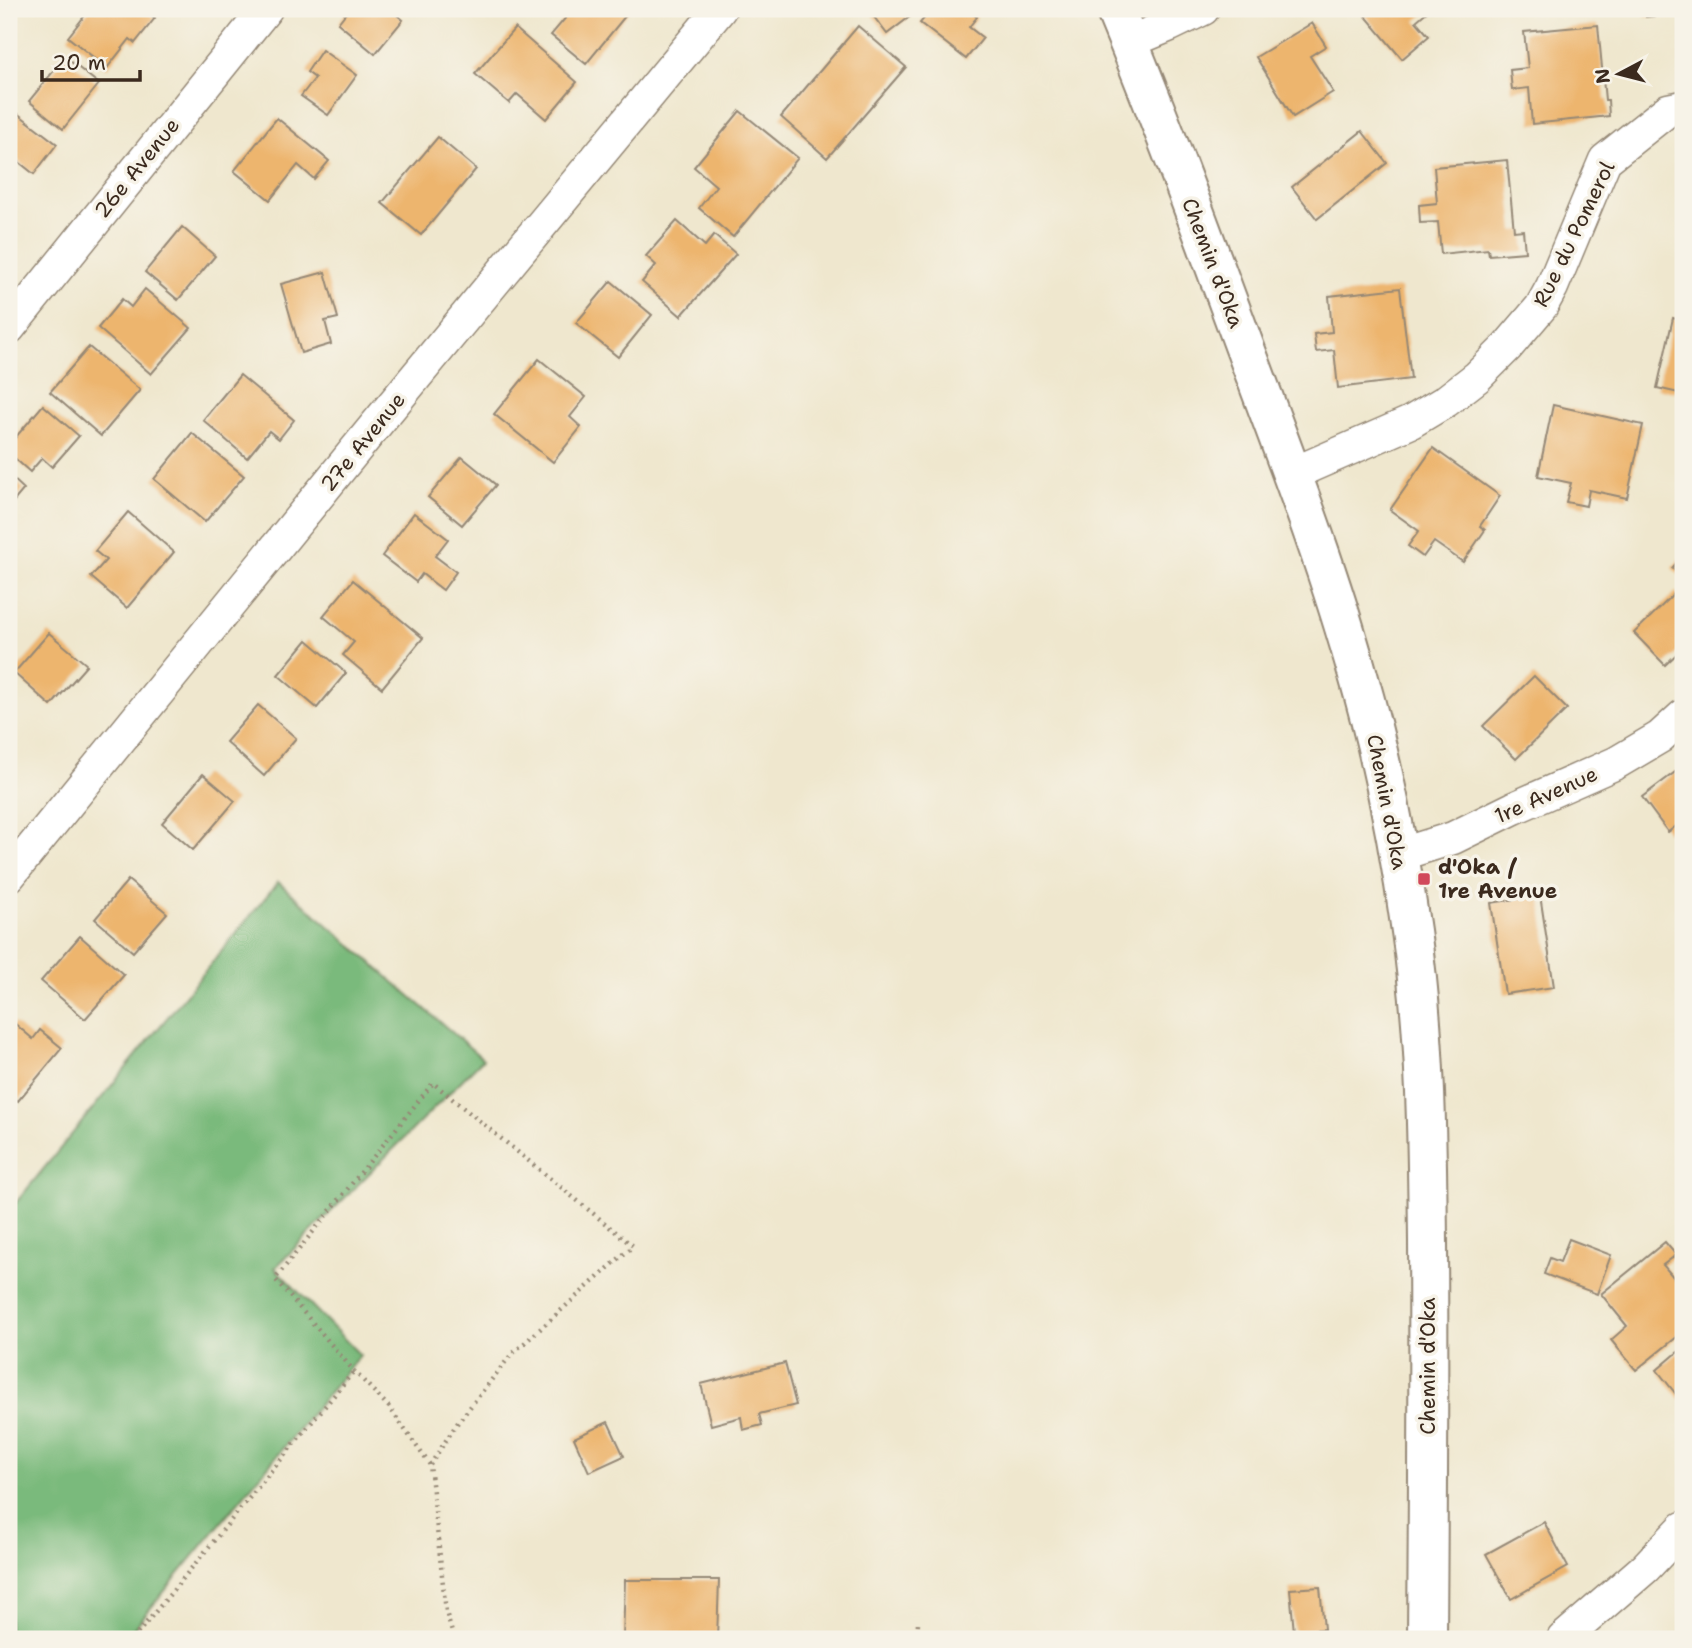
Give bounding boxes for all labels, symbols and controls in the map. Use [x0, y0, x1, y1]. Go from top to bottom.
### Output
scale bar [42, 38, 140, 82]
north arrow [1584, 38, 1654, 108]
text: 20 m [52, 49, 106, 77]
text: N [1589, 67, 1616, 85]
street label: 26e Avenue [88, 112, 186, 224]
street label: Rue du Pomerol [1527, 156, 1622, 312]
street label: Chemin d'Oka [1175, 194, 1251, 332]
street label: 27e Avenue [314, 386, 412, 498]
street label: Chemin d'Oka [1360, 732, 1414, 872]
street label: 1re Avenue [1490, 760, 1602, 830]
place label: d'Oka / 1re Avenue [1438, 853, 1557, 905]
marker: d'Oka / 1re Avenue [1416, 871, 1432, 887]
street label: Chemin d'Oka [1414, 1297, 1442, 1435]

